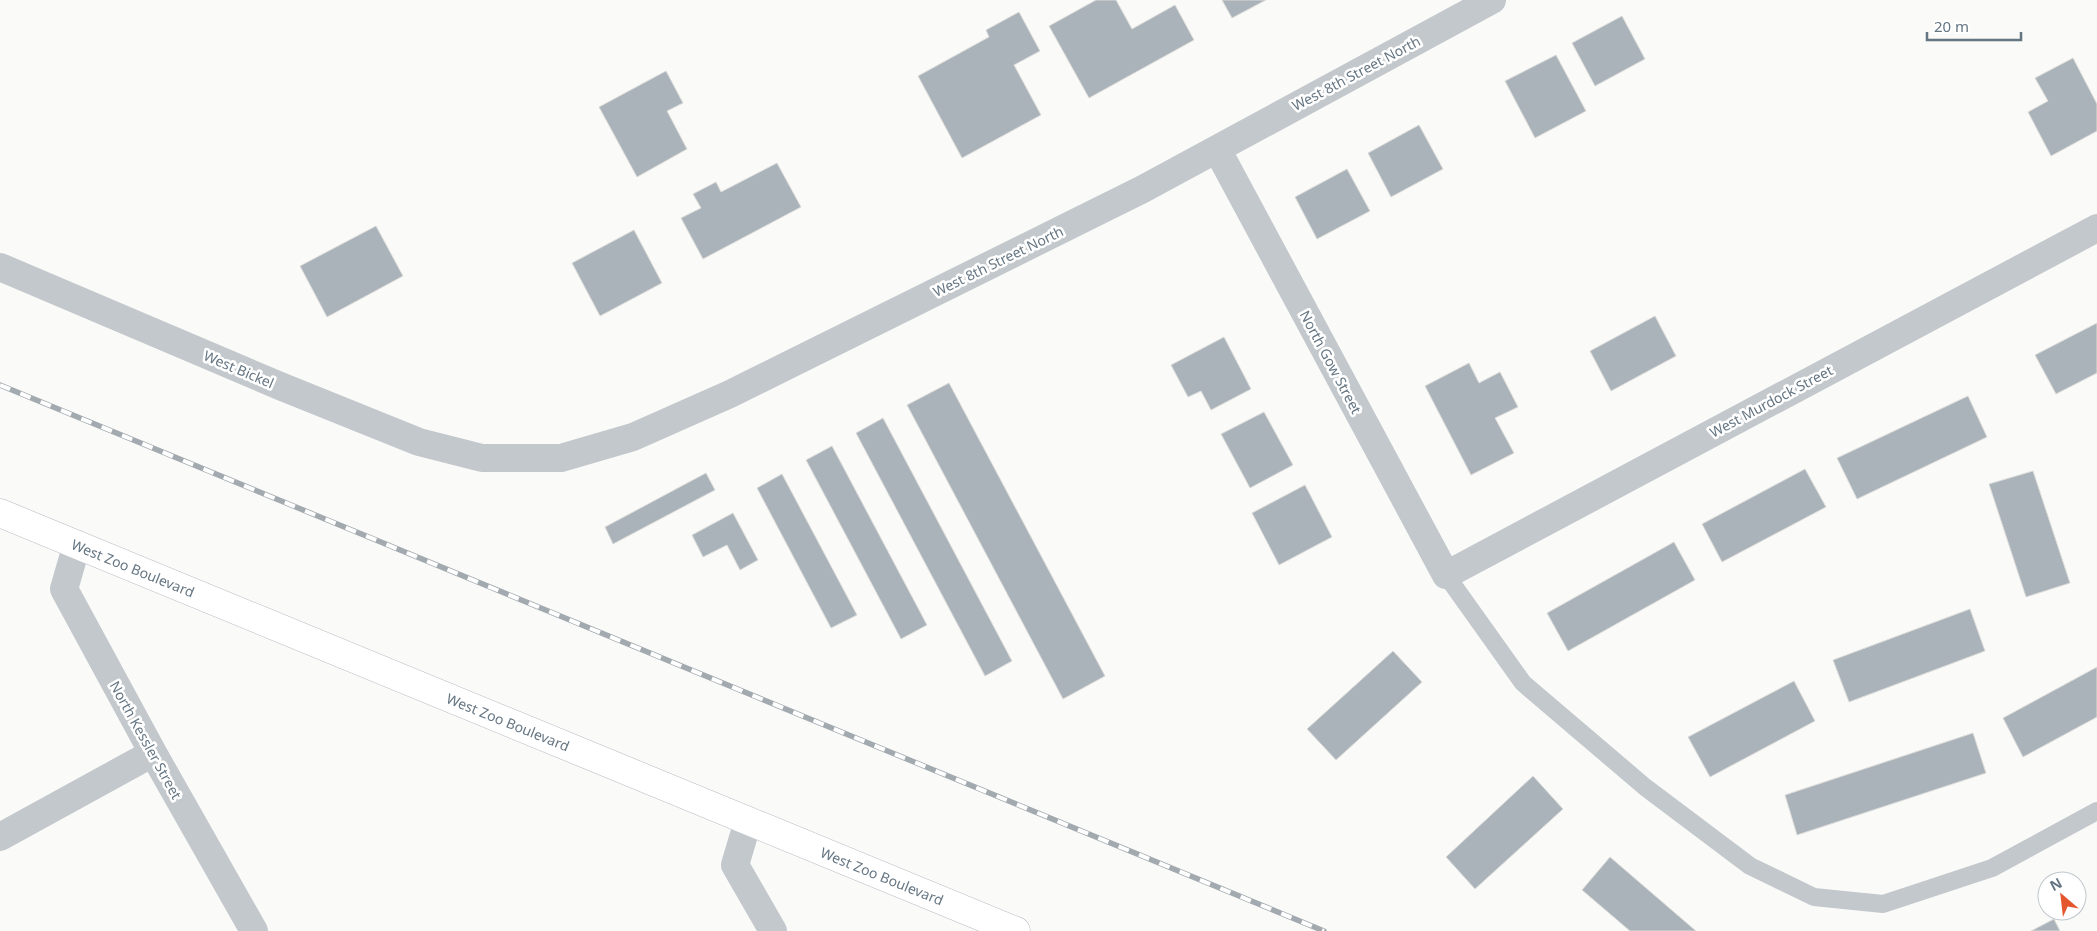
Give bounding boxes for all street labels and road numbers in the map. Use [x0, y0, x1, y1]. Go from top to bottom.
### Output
street label: West 8th Street North [1289, 31, 1423, 115]
street label: West 8th Street North [930, 221, 1066, 301]
street label: North Gow Street [1296, 307, 1366, 417]
street label: West Bickel [201, 346, 277, 392]
street label: West Murdock Street [1706, 360, 1836, 442]
street label: West Zoo Boulevard [69, 535, 197, 601]
street label: North Kessler Street [106, 678, 186, 802]
street label: West Zoo Boulevard [444, 689, 572, 755]
street label: West Zoo Boulevard [818, 843, 946, 909]

